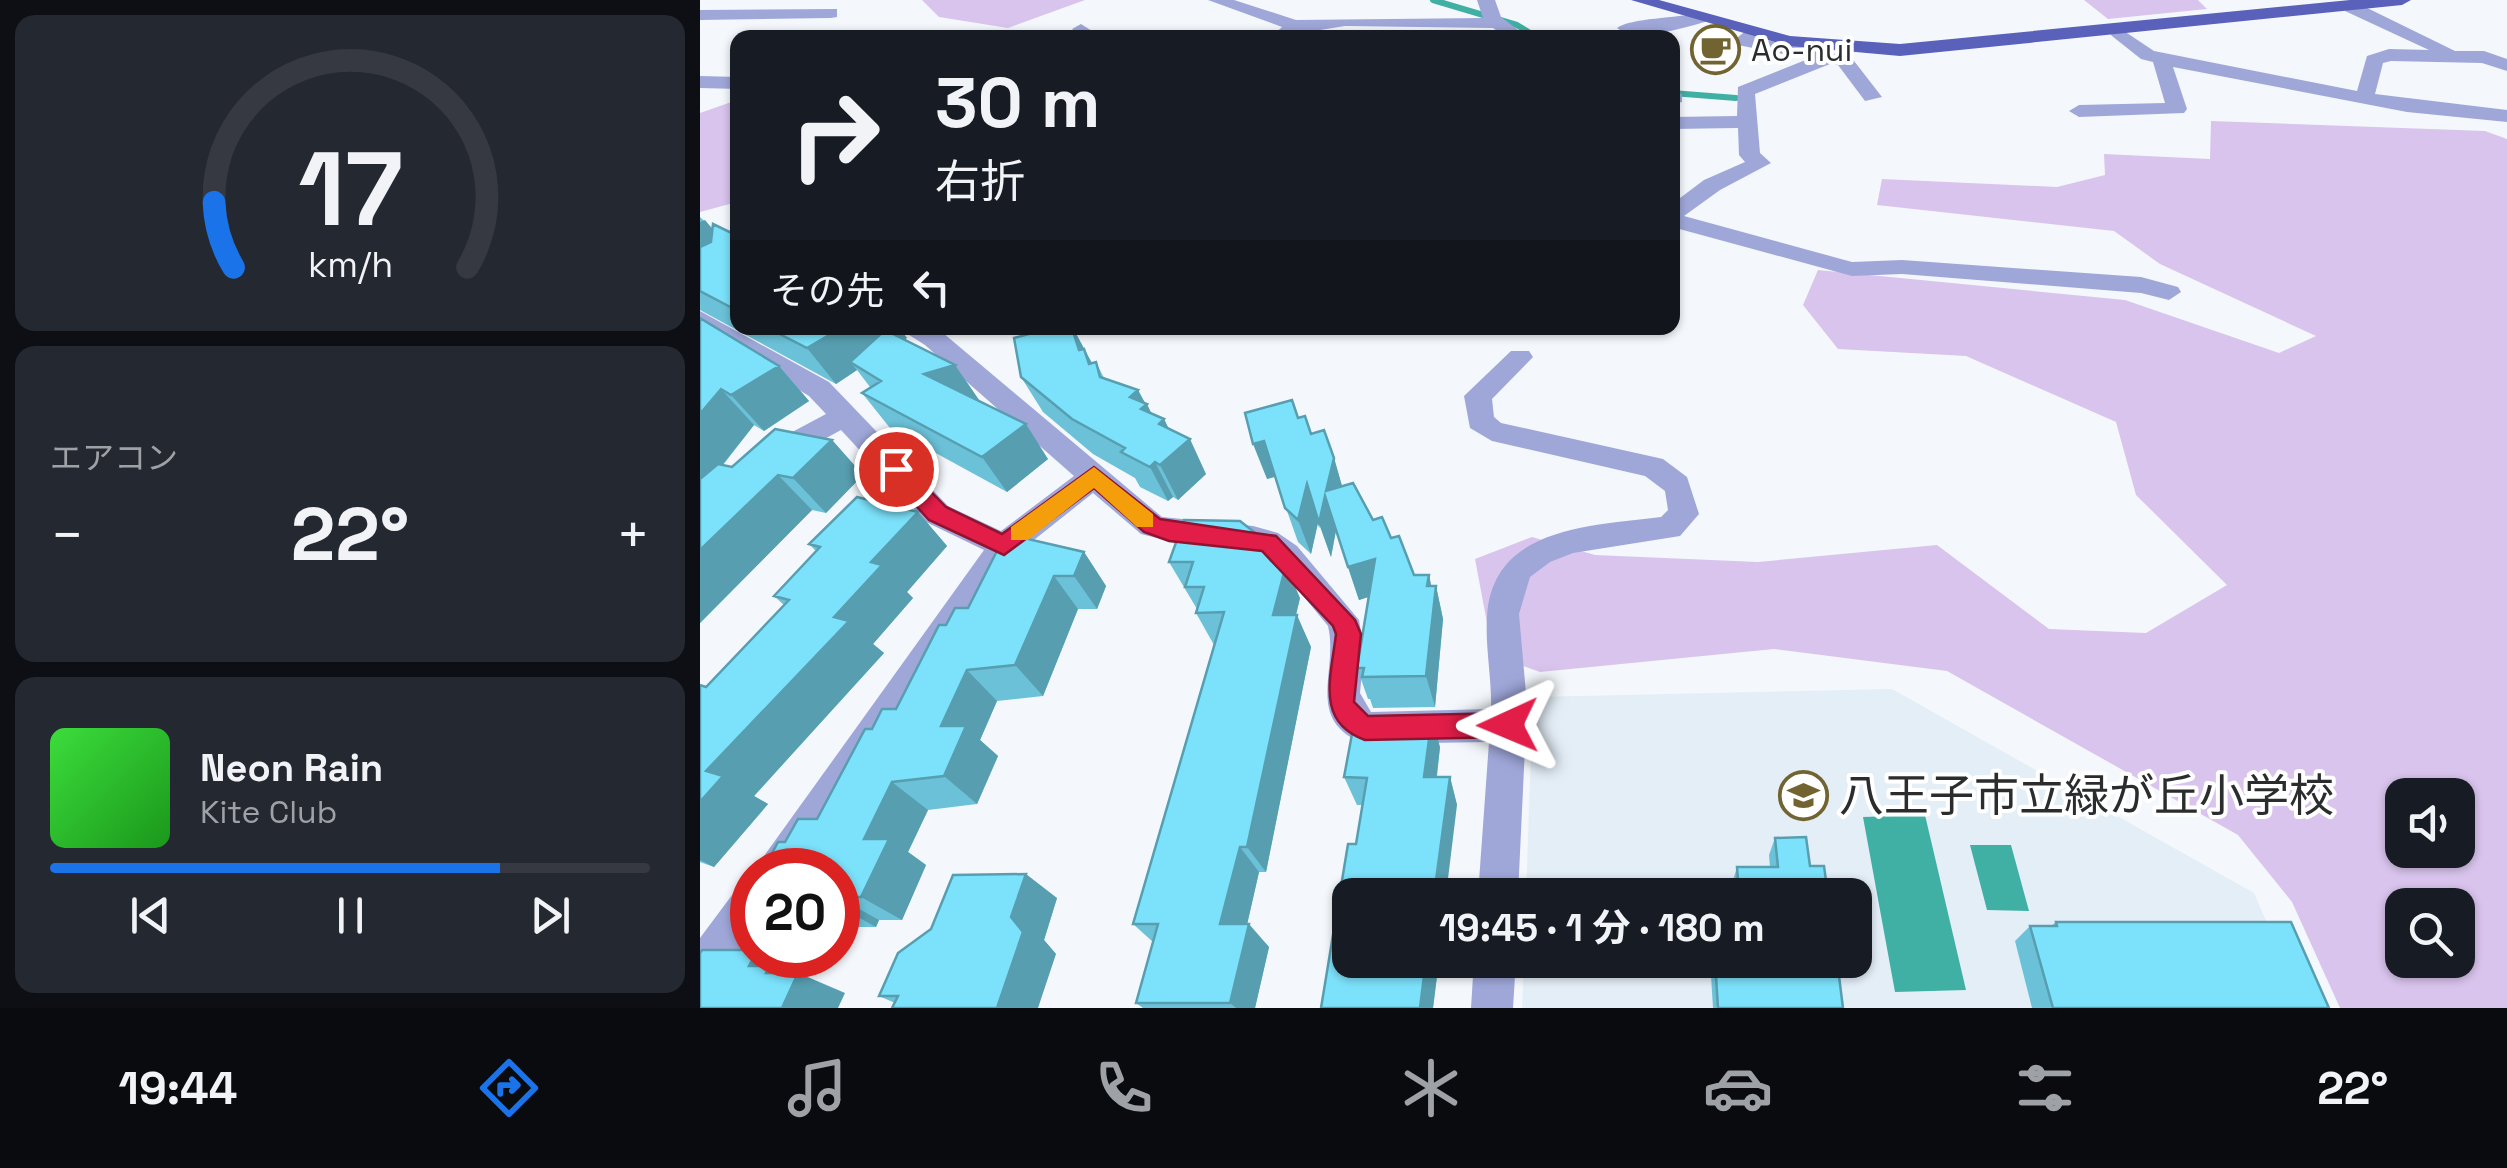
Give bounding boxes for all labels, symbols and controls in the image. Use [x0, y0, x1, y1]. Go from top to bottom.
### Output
cafe icon: Ao-nui [1690, 24, 1742, 76]
place label: Ao-nui [1751, 30, 1852, 70]
text: 30 m [935, 58, 1100, 147]
icon: right [770, 70, 900, 200]
text: 17 [298, 123, 402, 255]
text: 右折 [935, 153, 1025, 210]
text: km/h [307, 242, 393, 287]
icon: left [904, 260, 959, 315]
text: その先 [770, 267, 884, 315]
pin [854, 427, 939, 512]
text: エアコン [50, 438, 178, 478]
icon: arrive [869, 442, 924, 497]
text: 22° [291, 486, 409, 582]
text: − [50, 500, 84, 570]
text: + [616, 500, 650, 570]
position arrow [1456, 673, 1560, 777]
text: Neon Rain [200, 744, 383, 792]
place label: 八王子市立緑が丘小学校 [1839, 767, 2334, 824]
school or university icon: 八王子市立緑が丘小学校 [1778, 769, 1830, 821]
map controls [2385, 778, 2475, 978]
button: sound [2385, 778, 2475, 868]
text: Kite Club [200, 792, 337, 832]
speed limit sign: 20 [730, 848, 860, 978]
icon: previous [123, 888, 178, 943]
icon: pause [323, 888, 378, 943]
icon: next [523, 888, 578, 943]
button: search [2385, 888, 2475, 978]
text: 19:45 · 1 分 · 180 m [1439, 904, 1765, 952]
icon: directions [474, 1053, 544, 1123]
icon: music [782, 1053, 852, 1123]
icon: phone [1089, 1053, 1159, 1123]
icon: climate [1396, 1053, 1466, 1123]
icon: car [1703, 1053, 1773, 1123]
icon: filters [2010, 1053, 2080, 1123]
text: 19:44 [119, 1060, 237, 1117]
text: 22° [2317, 1060, 2388, 1117]

